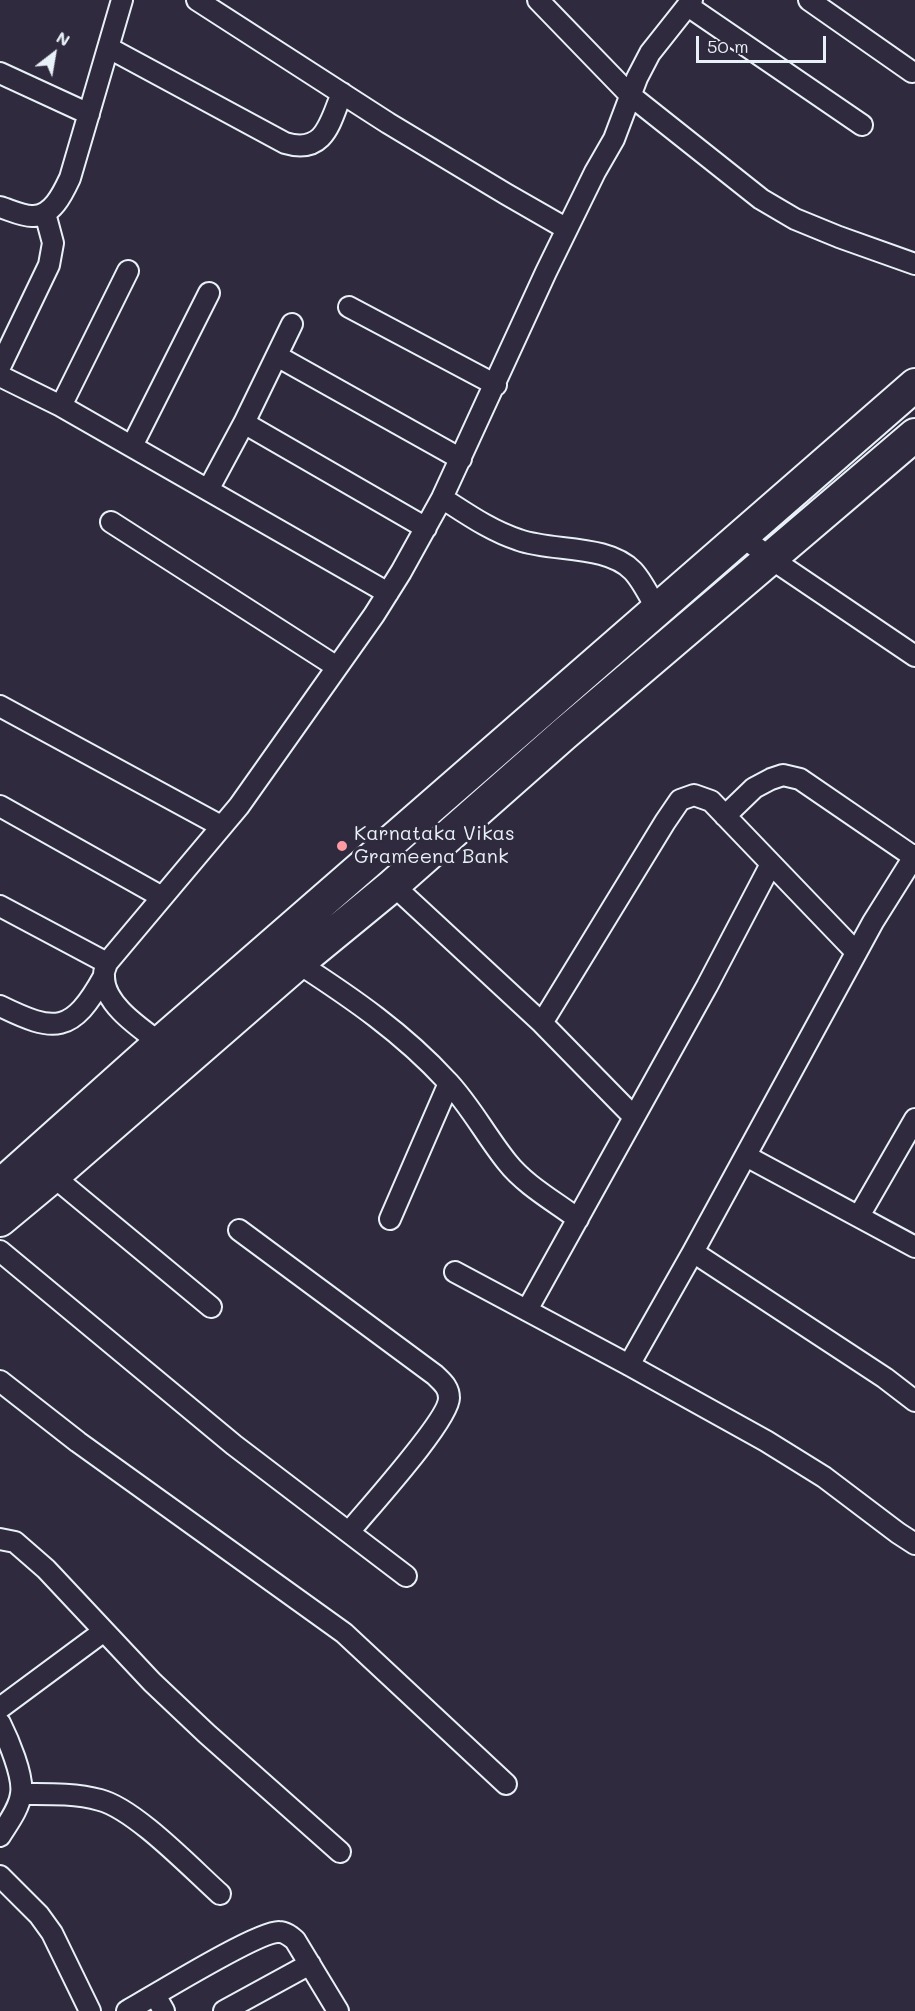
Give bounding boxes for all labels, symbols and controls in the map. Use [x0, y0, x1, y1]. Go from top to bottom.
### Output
north arrow [24, 24, 84, 84]
scale bar [699, 24, 830, 62]
text: N [53, 26, 74, 50]
text: 50 m [707, 34, 749, 58]
place label: Karnataka Vikas Grameena Bank [354, 822, 515, 869]
marker: Karnataka Vikas Grameena Bank [335, 839, 349, 853]

